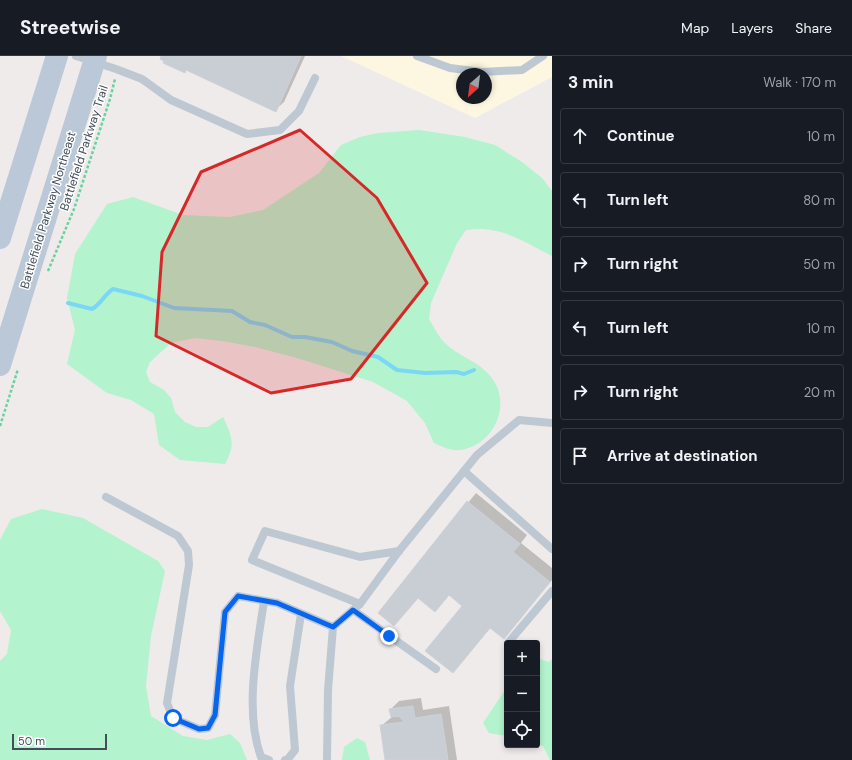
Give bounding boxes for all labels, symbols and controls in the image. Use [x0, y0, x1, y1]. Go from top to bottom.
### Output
text: Streetwise [20, 15, 121, 40]
text: Map [681, 19, 709, 37]
text: Layers [731, 19, 773, 37]
text: Share [795, 19, 832, 37]
north arrow [456, 68, 492, 104]
text: 3 min [568, 71, 613, 93]
text: Walk · 170 m [763, 74, 836, 91]
street label: Battlefield Parkway Trail [56, 83, 112, 213]
icon: ahead [569, 125, 591, 147]
text: Continue [607, 126, 675, 146]
text: 10 m [807, 128, 835, 145]
street label: Battlefield Parkway Northeast [16, 129, 80, 291]
icon: left [569, 189, 591, 211]
text: Turn left [607, 190, 668, 210]
text: 80 m [803, 192, 835, 209]
icon: right [569, 253, 591, 275]
text: Turn right [607, 254, 678, 274]
text: 50 m [803, 256, 835, 273]
icon: left [569, 317, 591, 339]
text: Turn left [607, 318, 668, 338]
text: 10 m [807, 320, 835, 337]
icon: right [569, 381, 591, 403]
text: Turn right [607, 382, 678, 402]
text: 20 m [804, 384, 835, 401]
icon: arrive [569, 445, 591, 467]
text: Arrive at destination [607, 446, 758, 466]
route end [380, 627, 398, 645]
map controls [504, 640, 540, 748]
button: + [504, 640, 540, 676]
button: − [504, 676, 540, 712]
route start [164, 709, 182, 727]
button: locate [504, 712, 540, 748]
scale bar [12, 732, 107, 751]
text: 50 m [18, 734, 45, 748]

